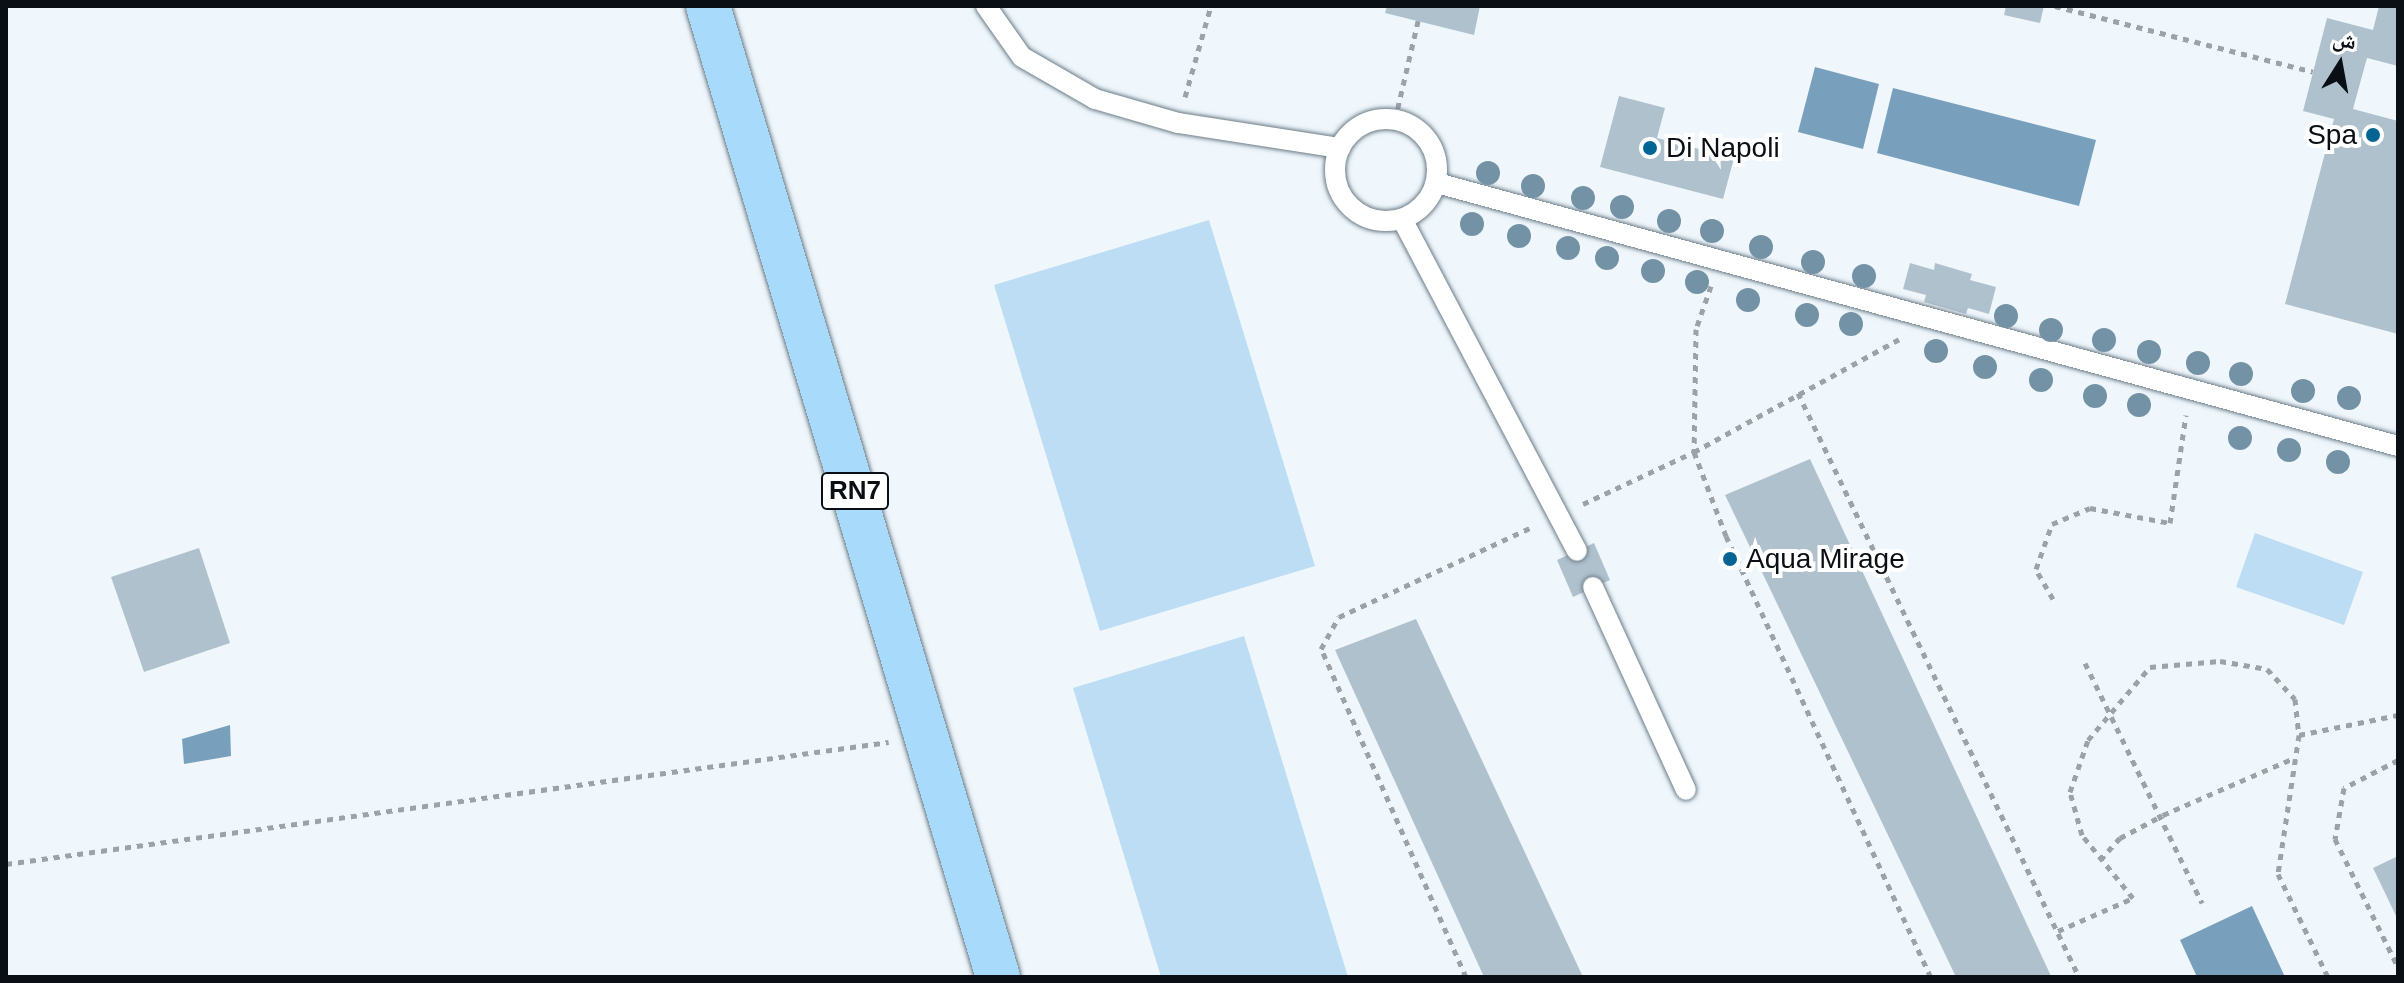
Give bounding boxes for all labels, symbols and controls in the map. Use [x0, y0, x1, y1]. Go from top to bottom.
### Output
north arrow [2300, 24, 2380, 104]
text: ش [2331, 25, 2359, 54]
place label: Spa [2307, 118, 2357, 152]
marker: Spa [2364, 126, 2382, 144]
place label: Di Napoli [1666, 131, 1780, 165]
marker: Di Napoli [1641, 139, 1659, 157]
road number: RN7 [819, 469, 891, 513]
place label: Aqua Mirage [1746, 542, 1905, 576]
marker: Aqua Mirage [1721, 550, 1739, 568]

